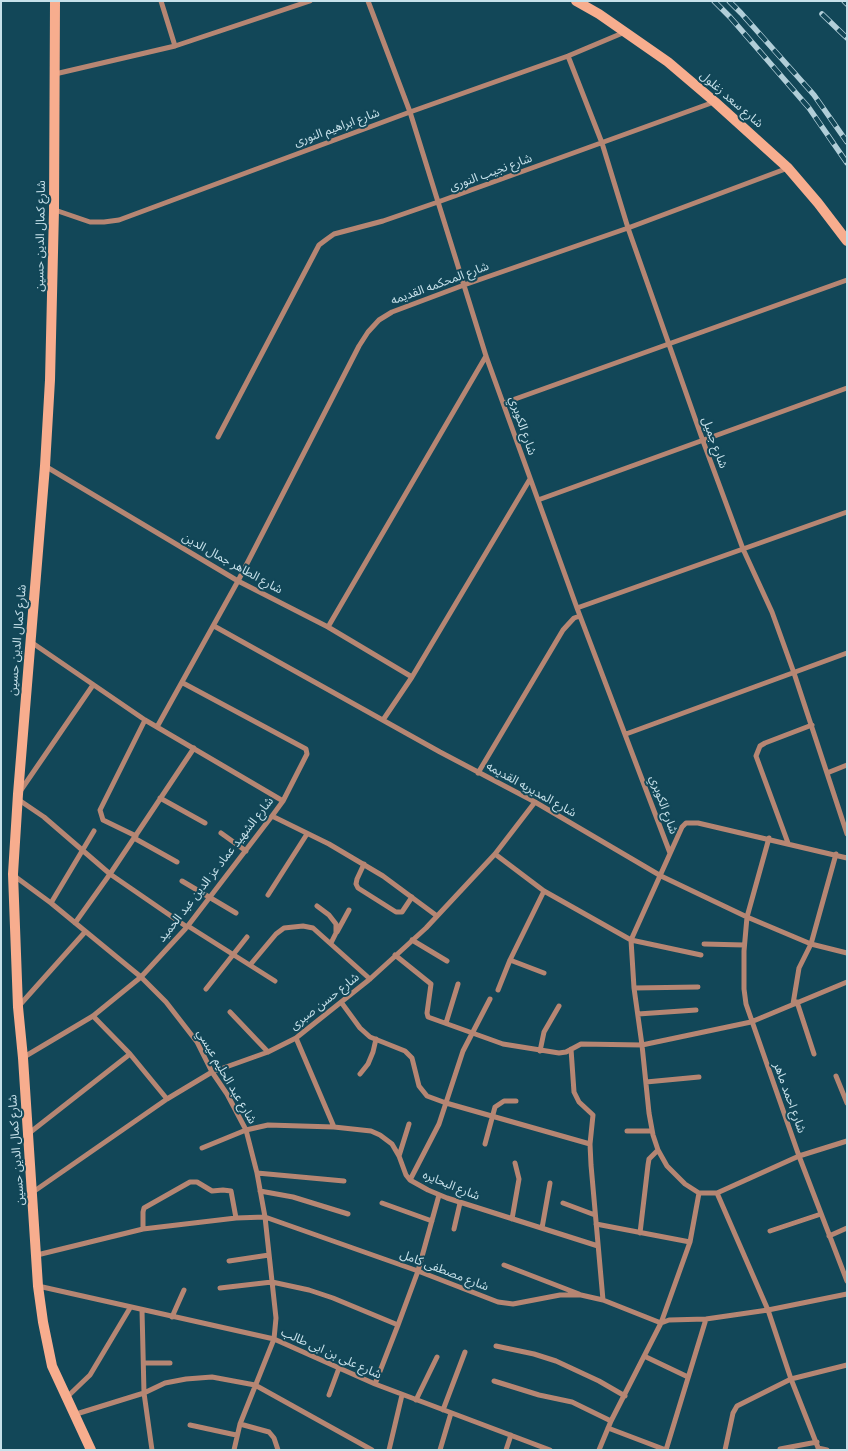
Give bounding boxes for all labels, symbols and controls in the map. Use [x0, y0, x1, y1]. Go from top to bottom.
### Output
street label: شارع سعد زغلول [696, 69, 766, 131]
street label: شارع ابراهيم النورى [292, 106, 382, 150]
street label: شارع نجيب النورى [448, 151, 534, 195]
street label: شارع كمال الدين حسين [33, 180, 49, 292]
street label: شارع المحكمه القديمه [389, 260, 491, 308]
street label: شارع الكوبري [505, 395, 539, 457]
street label: شارع جميل [698, 415, 730, 471]
street label: شارع الطاهر جمال الدين [179, 530, 285, 598]
street label: شارع كمال الدين حسين [6, 584, 30, 696]
street label: شارع المديريه القديمه [483, 759, 579, 821]
street label: شارع الكوبري [646, 774, 680, 836]
street label: شارع الشهيد عماد عز الدين عبد الحميد [155, 795, 277, 945]
street label: شارع حسن صبرى [287, 970, 363, 1034]
street label: شارع عبد الحليم عيسي [193, 1027, 259, 1127]
street label: شارع احمد ماهر [770, 1061, 808, 1135]
street label: شارع كمال الدين حسين [6, 1094, 28, 1206]
street label: شارع البحايره [420, 1168, 482, 1204]
street label: شارع مصطفى كامل [398, 1247, 490, 1295]
street label: شارع على بن ابى طالب [279, 1325, 383, 1383]

